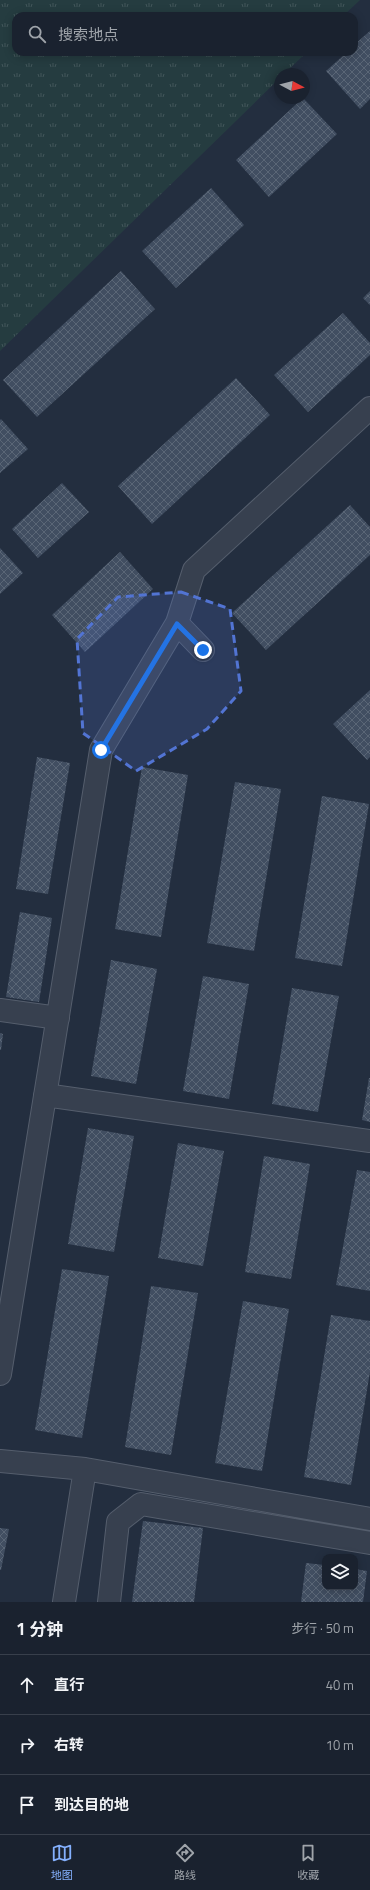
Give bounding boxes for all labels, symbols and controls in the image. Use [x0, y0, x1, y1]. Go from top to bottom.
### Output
search box [12, 12, 358, 56]
icon: search [26, 23, 48, 45]
text: 搜索地点 [58, 23, 118, 46]
north arrow [274, 68, 310, 104]
route end [194, 641, 212, 659]
route start [92, 741, 110, 759]
map controls [322, 1554, 358, 1590]
button: layers [322, 1554, 358, 1590]
text: 1 分钟 [16, 1616, 63, 1642]
text: 步行 · 50 m [291, 1618, 354, 1638]
text: 直行 [54, 1673, 84, 1696]
icon: ahead [16, 1674, 38, 1696]
text: 40 m [326, 1675, 354, 1695]
text: 右转 [54, 1733, 84, 1756]
icon: right [16, 1734, 38, 1756]
text: 10 m [326, 1735, 354, 1755]
text: 到达目的地 [54, 1793, 129, 1816]
icon: arrive [16, 1794, 38, 1816]
tab: 地图 [51, 1842, 73, 1883]
tab: 路线 [174, 1842, 196, 1883]
tab: 收藏 [297, 1842, 319, 1883]

